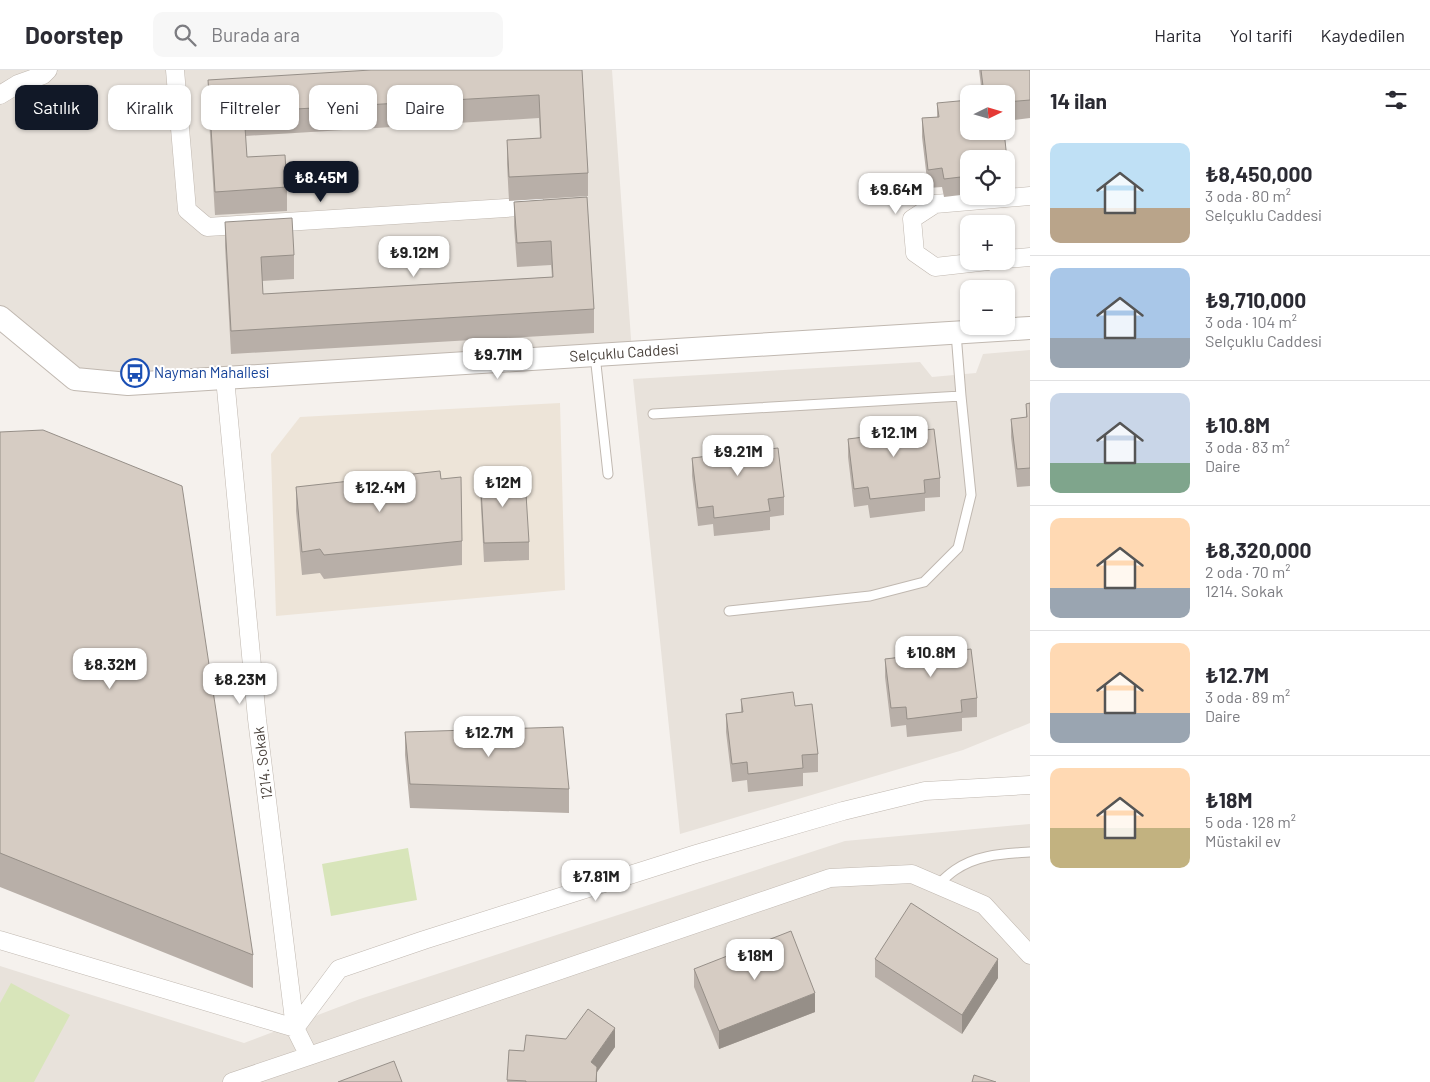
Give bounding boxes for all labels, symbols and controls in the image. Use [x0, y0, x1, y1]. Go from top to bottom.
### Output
search box [153, 12, 503, 57]
text: Doorstep [25, 20, 123, 49]
icon: search [171, 21, 199, 49]
text: Burada ara [211, 23, 300, 46]
text: Harita [1154, 24, 1201, 46]
text: Yol tarifi [1229, 24, 1292, 46]
text: Kaydedilen [1320, 24, 1405, 46]
chip: Satılık [15, 85, 98, 130]
chip: Kiralık [108, 85, 191, 130]
chip: Filtreler [201, 85, 299, 130]
chip: Yeni [309, 85, 377, 130]
chip: Daire [387, 85, 463, 130]
north arrow [960, 85, 1015, 140]
map controls [960, 85, 1015, 335]
icon: filters [1382, 86, 1410, 114]
text: 14 ilan [1050, 88, 1107, 113]
button: locate [960, 150, 1015, 205]
pin: ₺8.45M [280, 160, 362, 203]
text: ₺8,450,000 [1205, 161, 1312, 186]
icon: home [1090, 163, 1150, 223]
text: ₺8.45M [294, 167, 348, 186]
pin: ₺9.64M [855, 172, 937, 215]
text: ₺9.64M [870, 179, 922, 198]
text: 3 oda · 80 m² [1205, 186, 1291, 205]
text: Selçuklu Caddesi [1205, 205, 1322, 224]
button: + [960, 215, 1015, 270]
pin: ₺9.12M [373, 236, 455, 278]
text: ₺9.12M [389, 242, 439, 261]
button: − [960, 280, 1015, 335]
text: ₺9,710,000 [1205, 287, 1306, 312]
icon: home [1090, 288, 1150, 348]
text: 3 oda · 104 m² [1205, 312, 1297, 331]
text: Selçuklu Caddesi [1205, 331, 1322, 350]
pin: ₺9.71M [457, 338, 539, 380]
street label: Selçuklu Caddesi [569, 339, 679, 365]
text: ₺9.71M [474, 344, 522, 363]
bus stop icon: Nayman Mahallesi [120, 358, 150, 388]
place label: Nayman Mahallesi [154, 363, 269, 381]
text: ₺10.8M [1205, 412, 1270, 437]
icon: home [1090, 413, 1150, 473]
pin: ₺12.1M [853, 416, 935, 458]
text: ₺12.1M [871, 422, 917, 441]
pin: ₺9.21M [697, 434, 779, 477]
text: 3 oda · 83 m² [1205, 437, 1290, 456]
text: ₺9.21M [713, 441, 763, 460]
text: Daire [1205, 456, 1241, 475]
pin: ₺12M [473, 466, 533, 508]
pin: ₺12.4M [339, 470, 421, 513]
text: ₺12M [485, 472, 521, 491]
text: ₺12.4M [355, 477, 405, 496]
text: ₺8,320,000 [1205, 537, 1312, 562]
icon: home [1090, 538, 1150, 598]
text: 2 oda · 70 m² [1205, 562, 1290, 581]
text: 1214. Sokak [1205, 581, 1283, 600]
pin: ₺10.8M [890, 636, 972, 678]
text: ₺10.8M [906, 642, 956, 661]
pin: ₺8.32M [69, 648, 151, 690]
text: ₺8.32M [84, 654, 136, 673]
pin: ₺8.23M [199, 662, 281, 705]
text: ₺12.7M [1205, 662, 1269, 687]
icon: home [1090, 663, 1150, 723]
text: ₺8.23M [214, 669, 266, 688]
text: 3 oda · 89 m² [1205, 687, 1290, 706]
text: Daire [1205, 706, 1241, 725]
pin: ₺12.7M [448, 716, 530, 758]
text: ₺12.7M [465, 722, 513, 741]
street label: 1214. Sokak [249, 725, 275, 801]
text: ₺18M [1205, 787, 1252, 812]
icon: home [1090, 788, 1150, 848]
text: 5 oda · 128 m² [1205, 812, 1296, 831]
text: Müstakil ev [1205, 831, 1281, 850]
pin: ₺7.81M [555, 860, 637, 902]
text: ₺7.81M [572, 866, 620, 885]
pin: ₺18M [725, 938, 785, 981]
text: ₺18M [737, 945, 773, 964]

